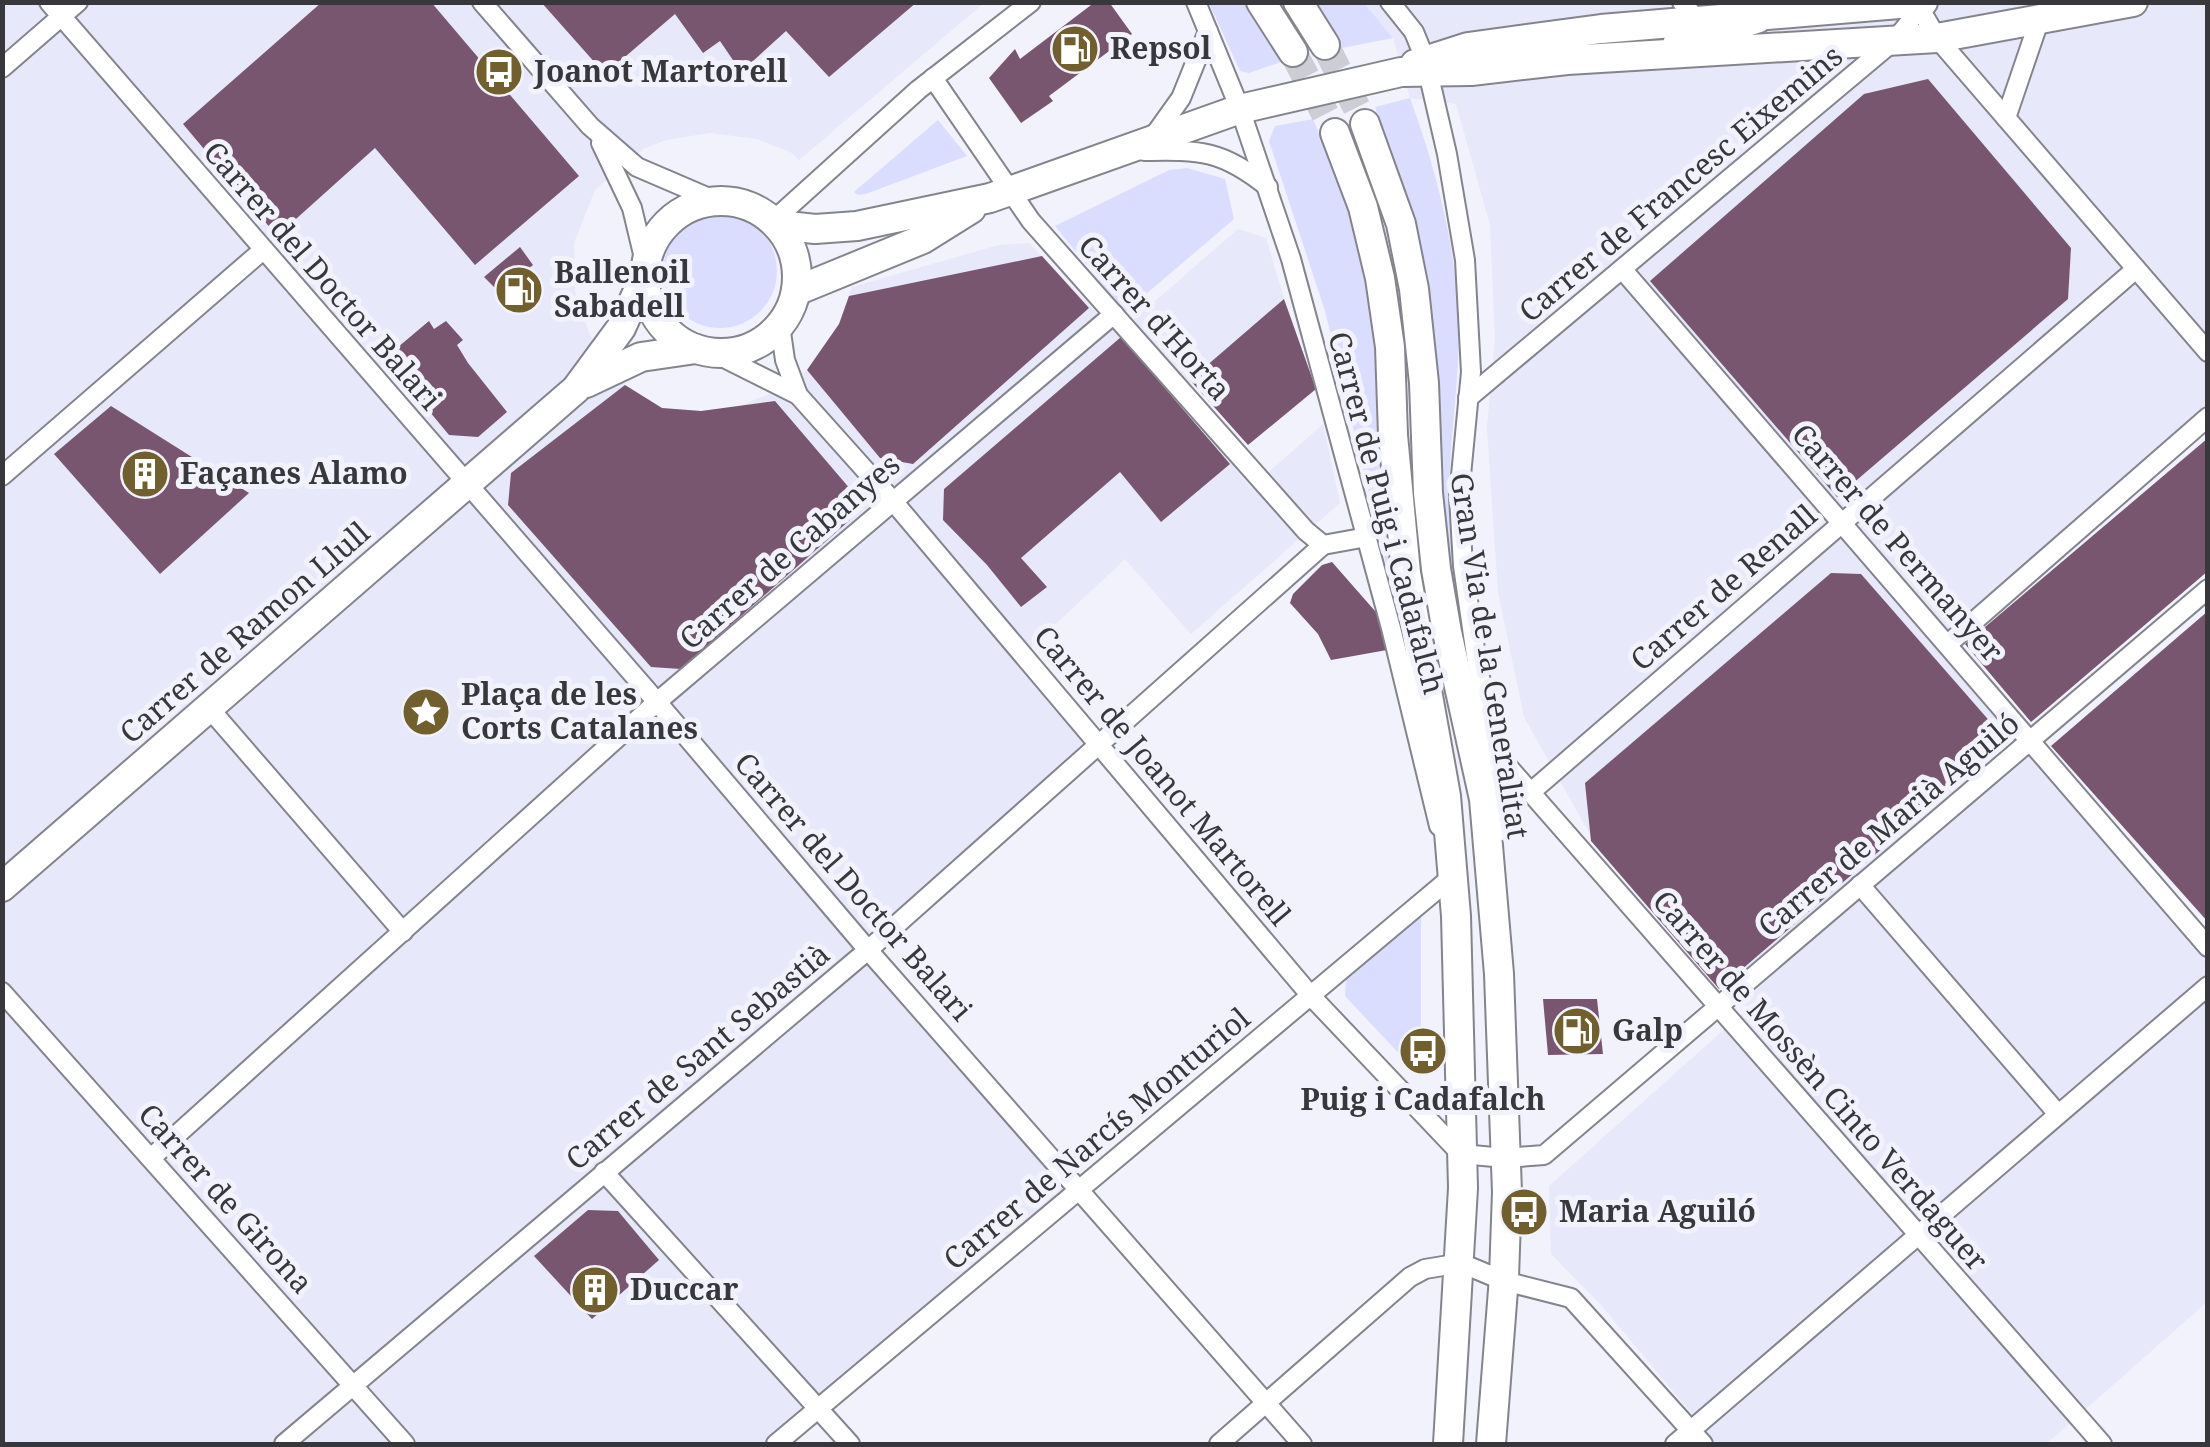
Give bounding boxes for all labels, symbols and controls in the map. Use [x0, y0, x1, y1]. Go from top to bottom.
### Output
fuel station icon: Repsol [1049, 23, 1101, 75]
place label: Repsol [1110, 27, 1212, 68]
street label: Carrer de Francesc Eixemins [1510, 35, 1851, 331]
bus stop icon: Joanot Martorell [473, 46, 525, 98]
place label: Joanot Martorell [533, 50, 788, 91]
street label: Carrer del Doctor Balari [195, 132, 451, 418]
street label: Carrer d'Horta [1070, 226, 1240, 408]
place label: Ballenoil Sabadell [554, 251, 690, 326]
fuel station icon: Ballenoil Sabadell [493, 264, 545, 316]
street label: Carrer de Puig i Cadafalch [1319, 327, 1456, 698]
street label: Carrer de Permanyer [1783, 414, 2013, 670]
street label: Carrer de Cabanyes [670, 444, 908, 658]
building icon: Façanes Alamo [119, 448, 171, 500]
place label: Façanes Alamo [180, 452, 408, 493]
street label: Gran Via de la Generalitat [1441, 470, 1540, 842]
street label: Carrer de Renall [1621, 495, 1825, 679]
street label: Carrer de Ramon Llull [110, 512, 378, 752]
street label: Carrer de Joanot Martorell [1025, 616, 1301, 934]
place label: Plaça de les Corts Catalanes [461, 673, 698, 748]
place icon: Plaça de les Corts Catalanes [400, 686, 452, 738]
street label: Carrer de Marià Aguiló [1749, 702, 2027, 945]
street label: Carrer del Doctor Balari [726, 743, 982, 1029]
street label: Carrer de Mossèn Cinto Verdaguer [1644, 881, 1998, 1279]
street label: Carrer de Sant Sebastià [556, 933, 838, 1179]
street label: Carrer de Narcís Monturiol [934, 997, 1258, 1278]
fuel station icon: Galp [1551, 1005, 1603, 1057]
place label: Galp [1612, 1009, 1683, 1050]
bus stop icon: Puig i Cadafalch [1397, 1025, 1449, 1077]
place label: Puig i Cadafalch [1301, 1078, 1545, 1119]
street label: Carrer de Girona [130, 1094, 322, 1302]
bus stop icon: Maria Aguiló [1498, 1186, 1550, 1238]
place label: Maria Aguiló [1559, 1190, 1756, 1231]
building icon: Duccar [569, 1264, 621, 1316]
place label: Duccar [630, 1268, 739, 1309]

